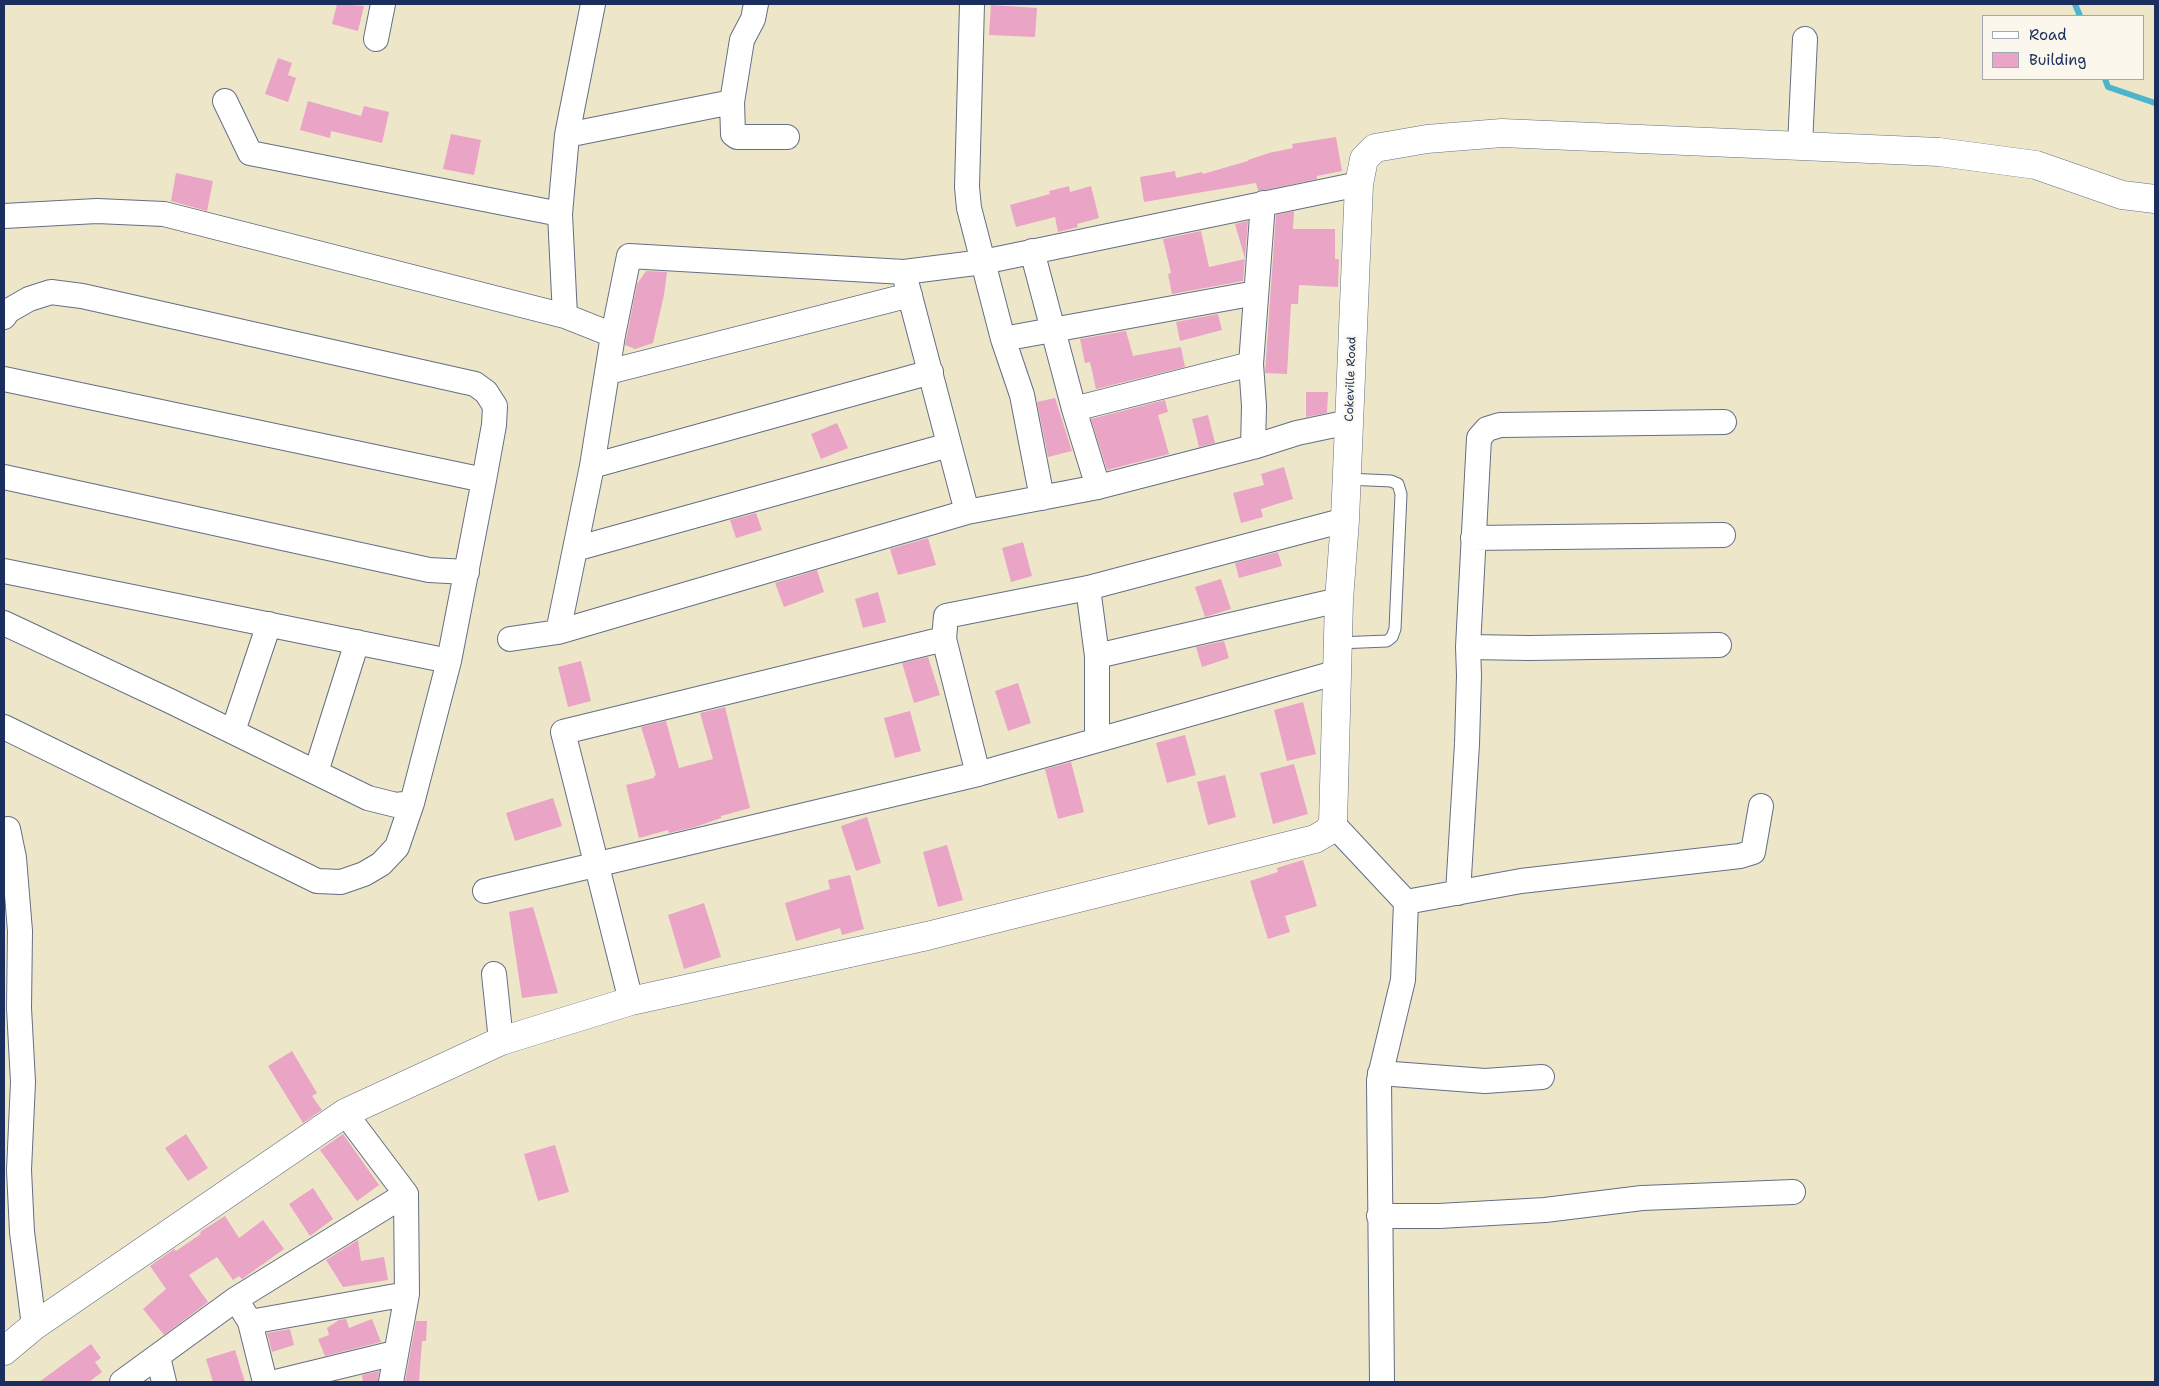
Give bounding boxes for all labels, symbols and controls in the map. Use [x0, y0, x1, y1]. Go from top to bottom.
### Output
legend [1982, 15, 2144, 80]
text: Road [2029, 25, 2067, 45]
text: Building [2029, 50, 2086, 70]
street label: Cokeville Road [1342, 336, 1360, 422]

